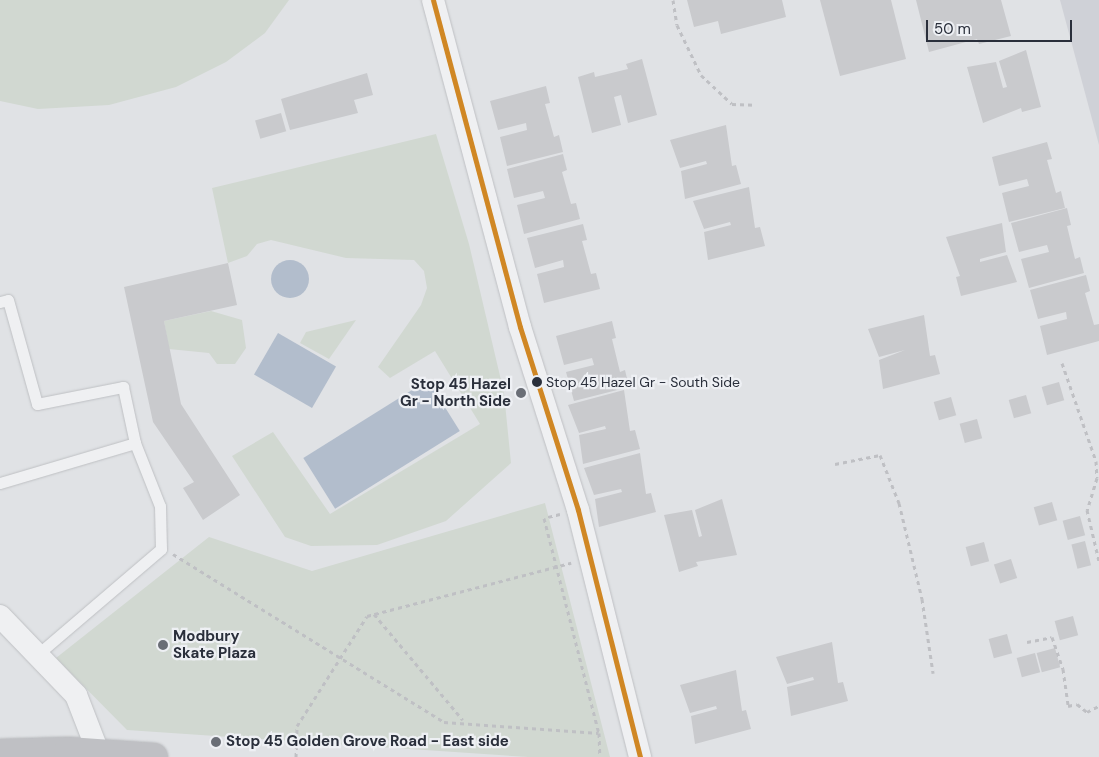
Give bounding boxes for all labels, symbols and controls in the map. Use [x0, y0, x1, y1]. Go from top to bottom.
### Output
scale bar [929, 10, 1075, 42]
text: 50 m [934, 19, 971, 39]
place label: Stop 45 Hazel Gr - South Side [546, 374, 740, 390]
place label: Stop 45 Hazel Gr - North Side [400, 375, 511, 410]
marker: Stop 45 Hazel Gr - South Side [532, 377, 542, 387]
marker: Stop 45 Hazel Gr - North Side [515, 387, 527, 399]
place label: Modbury Skate Plaza [173, 627, 256, 662]
marker: Modbury Skate Plaza [157, 639, 169, 651]
place label: Stop 45 Golden Grove Road - East side [226, 733, 509, 751]
marker: Stop 45 Golden Grove Road - East side [210, 736, 222, 748]

